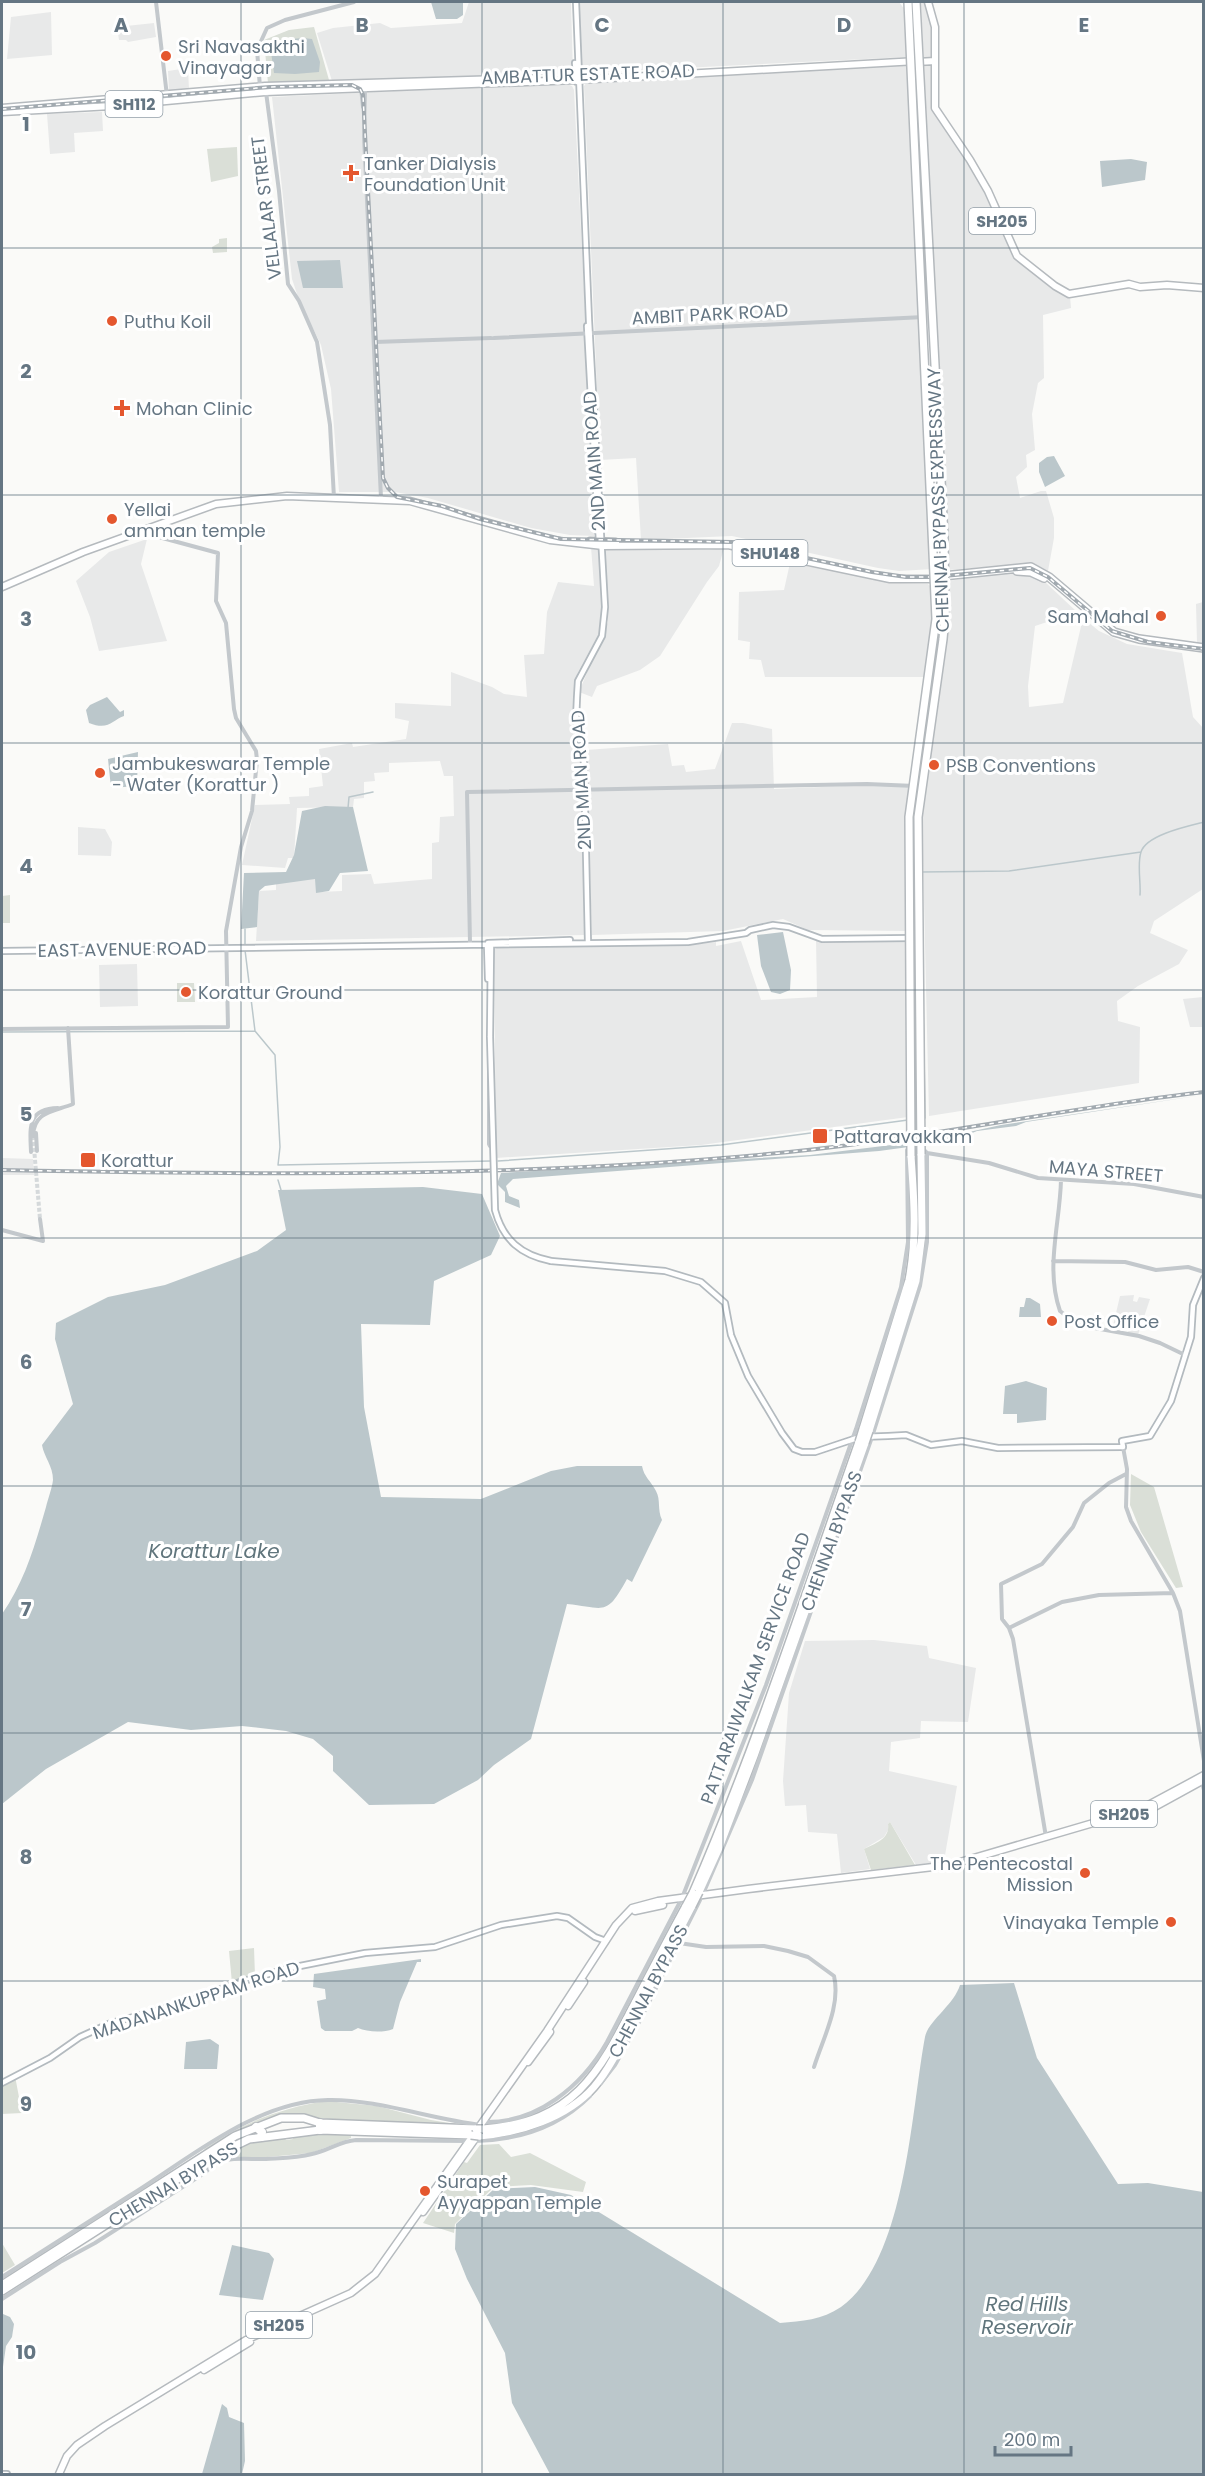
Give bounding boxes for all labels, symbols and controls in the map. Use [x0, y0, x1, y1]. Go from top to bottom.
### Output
text: A [114, 11, 129, 39]
text: B [355, 11, 369, 39]
text: C [594, 11, 610, 39]
text: D [837, 11, 851, 39]
text: E [1079, 11, 1089, 39]
place label: Sri Navasakthi Vinayagar [178, 34, 305, 80]
marker: Sri Navasakthi Vinayagar [159, 49, 173, 63]
street label: AMBATTUR ESTATE ROAD [481, 58, 695, 90]
road number: SH112 [106, 91, 162, 117]
text: 1 [22, 110, 30, 138]
street label: VELLALAR STREET [245, 135, 287, 281]
place label: Tanker Dialysis Foundation Unit [364, 151, 505, 197]
marker: Tanker Dialysis Foundation Unit [342, 164, 360, 182]
road number: SH205 [969, 208, 1035, 234]
street label: AMBIT PARK ROAD [631, 297, 789, 331]
place label: Puthu Koil [124, 309, 212, 334]
marker: Puthu Koil [105, 314, 119, 328]
text: 2 [20, 357, 32, 385]
street label: CHENNAI BYPASS EXPRESSWAY [921, 367, 955, 633]
street label: 2ND MAIN ROAD [577, 390, 611, 532]
place label: Mohan Clinic [136, 396, 253, 421]
marker: Mohan Clinic [113, 399, 131, 417]
place label: Yellai amman temple [124, 497, 266, 543]
marker: Yellai amman temple [105, 512, 119, 526]
road number: SHU148 [732, 540, 808, 566]
place label: Sam Mahal [1047, 604, 1149, 629]
text: 3 [20, 605, 32, 633]
marker: Sam Mahal [1154, 609, 1168, 623]
street label: 2ND MIAN ROAD [565, 709, 597, 851]
place label: Jambukeswarar Temple - Water (Korattur ) [112, 751, 330, 797]
place label: PSB Conventions [946, 753, 1096, 778]
marker: PSB Conventions [927, 758, 941, 772]
marker: Jambukeswarar Temple - Water (Korattur ) [93, 766, 107, 780]
text: 4 [19, 852, 33, 880]
street label: EAST AVENUE ROAD [37, 935, 207, 963]
place label: Korattur Ground [198, 980, 343, 1005]
marker: Korattur Ground [179, 985, 193, 999]
text: 5 [20, 1100, 33, 1128]
place label: Pattaravakkam [834, 1124, 972, 1149]
marker: Pattaravakkam [811, 1127, 829, 1145]
place label: Korattur [101, 1148, 174, 1173]
marker: Korattur [79, 1151, 97, 1169]
street label: MAYA STREET [1048, 1154, 1164, 1188]
place label: Post Office [1064, 1309, 1159, 1334]
marker: Post Office [1045, 1314, 1059, 1328]
text: 6 [20, 1348, 32, 1376]
street label: CHENNAI BYPASS [794, 1467, 868, 1615]
street label: PATTARAIWALKAM SERVICE ROAD [694, 1529, 816, 1807]
water label: Korattur Lake [148, 1537, 280, 1565]
text: 7 [21, 1595, 32, 1623]
road number: SH205 [1091, 1801, 1157, 1827]
text: 8 [20, 1843, 32, 1871]
place label: The Pentecostal Mission [930, 1851, 1073, 1897]
marker: The Pentecostal Mission [1078, 1866, 1092, 1880]
place label: Vinayaka Temple [1003, 1910, 1159, 1935]
marker: Vinayaka Temple [1164, 1915, 1178, 1929]
street label: CHENNAI BYPASS [602, 1920, 694, 2062]
street label: MADANANKUPPAM ROAD [89, 1955, 303, 2045]
text: 9 [20, 2090, 32, 2118]
street label: CHENNAI BYPASS [103, 2135, 243, 2233]
place label: Surapet Ayyappan Temple [437, 2169, 602, 2215]
marker: Surapet Ayyappan Temple [418, 2184, 432, 2198]
water label: Red Hills Reservoir [981, 2290, 1073, 2341]
road number: SH205 [246, 2312, 312, 2338]
text: 10 [16, 2338, 36, 2366]
scale bar [995, 2419, 1072, 2457]
text: 200 m [1004, 2427, 1060, 2452]

